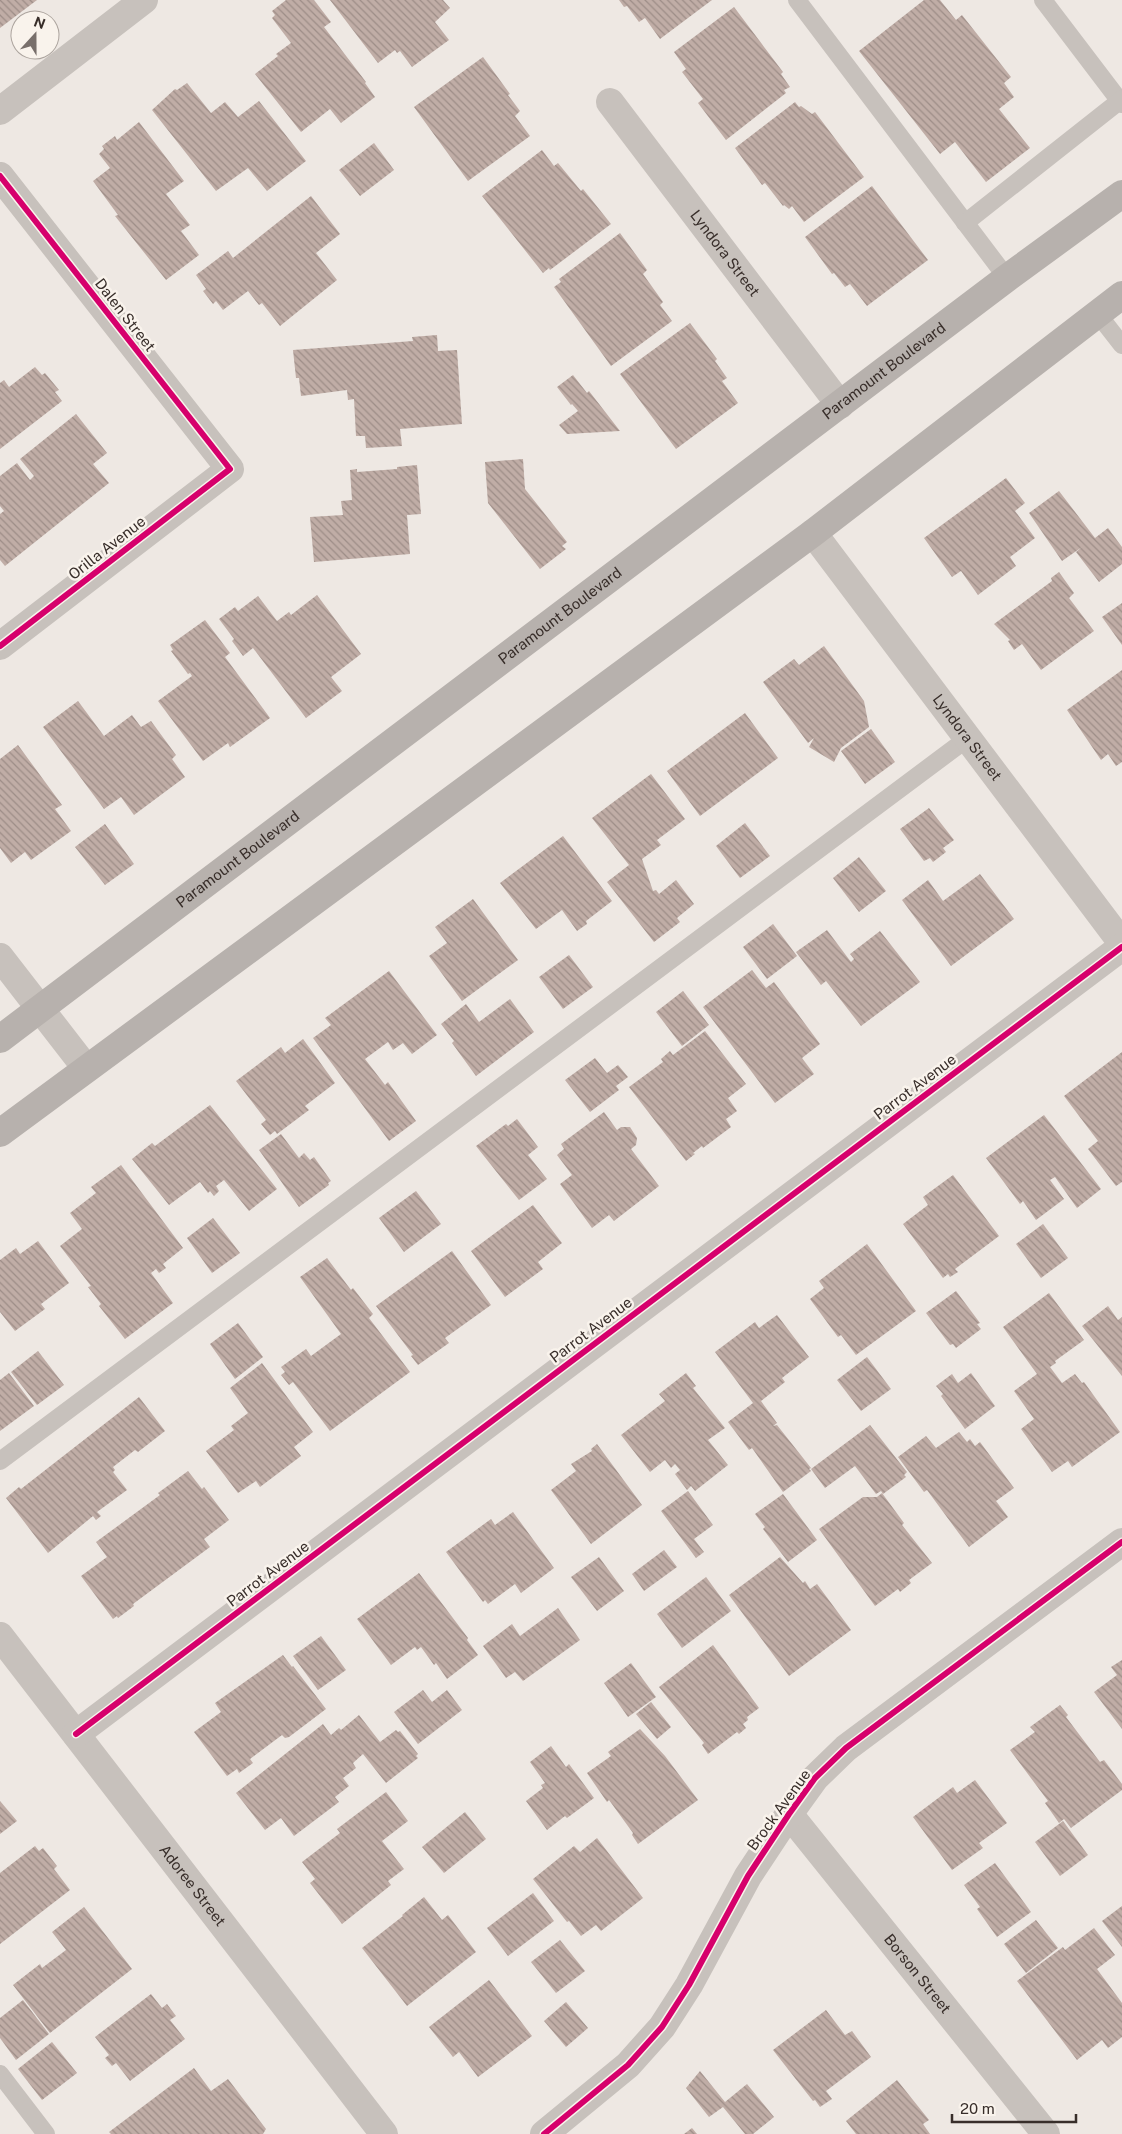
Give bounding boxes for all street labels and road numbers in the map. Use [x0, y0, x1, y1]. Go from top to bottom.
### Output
street label: Lyndora Street [687, 207, 763, 300]
street label: Dalen Street [92, 275, 159, 355]
street label: Paramount Boulevard [819, 319, 949, 423]
street label: Orilla Avenue [65, 512, 149, 583]
street label: Paramount Boulevard [495, 563, 625, 667]
street label: Lyndora Street [930, 691, 1006, 784]
street label: Paramount Boulevard [172, 807, 302, 911]
street label: Parrot Avenue [870, 1050, 959, 1123]
street label: Parrot Avenue [546, 1293, 635, 1366]
street label: Parrot Avenue [223, 1537, 312, 1610]
street label: Brock Avenue [744, 1766, 814, 1854]
street label: Adoree Street [156, 1841, 230, 1929]
street label: Borson Street [881, 1931, 955, 2017]

